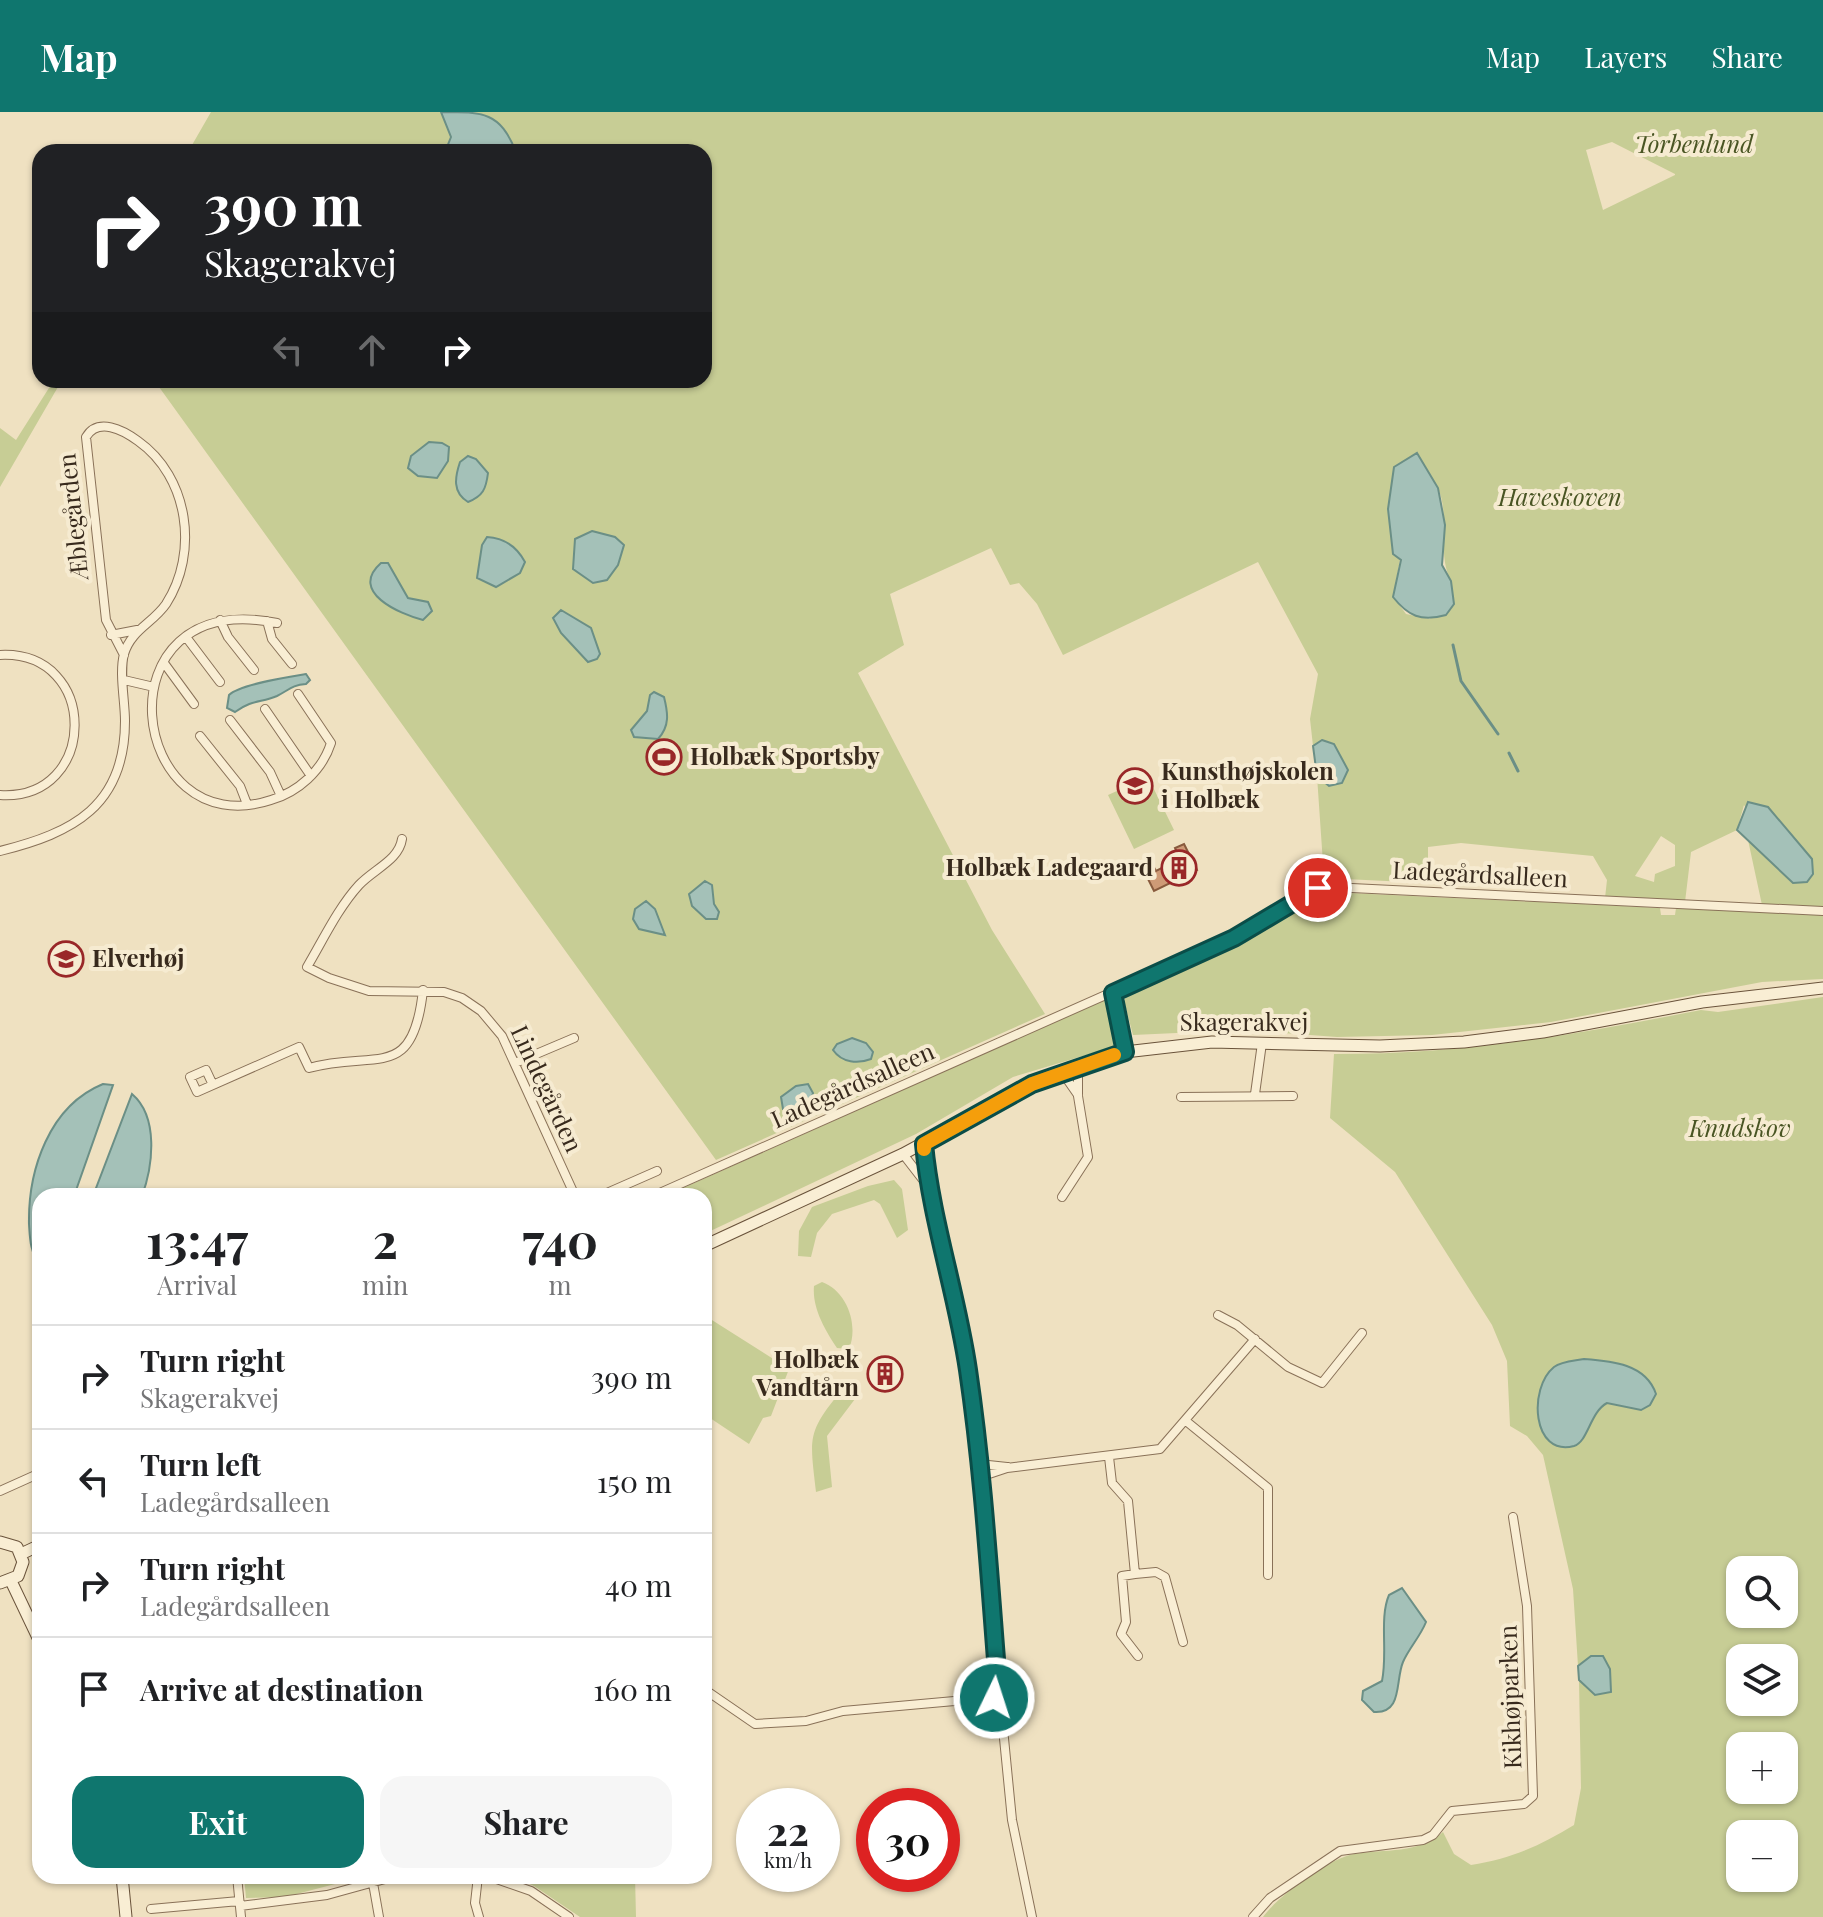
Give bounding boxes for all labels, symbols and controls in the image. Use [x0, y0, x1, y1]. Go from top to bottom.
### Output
text: Map [40, 31, 117, 82]
text: Map [1486, 38, 1540, 75]
text: Layers [1584, 38, 1667, 75]
text: Share [1711, 38, 1783, 75]
park label: Torbenlund [1635, 127, 1754, 159]
text: 390 m [204, 166, 362, 241]
icon: right [72, 176, 176, 280]
text: Skagerakvej [204, 238, 397, 286]
icon: left [266, 328, 310, 372]
icon: ahead [350, 328, 394, 372]
icon: right [434, 328, 478, 372]
street label: Æblegården [49, 452, 95, 583]
park label: Haveskoven [1497, 480, 1622, 512]
sports icon: Holbæk Sportsby [645, 738, 683, 776]
place label: Holbæk Sportsby [690, 739, 880, 771]
place label: Kunsthøjskolen i Holbæk [1161, 754, 1334, 814]
school or university icon: Kunsthøjskolen i Holbæk [1116, 767, 1154, 805]
building icon: Holbæk Ladegaard [1160, 849, 1198, 887]
place label: Holbæk Ladegaard [945, 850, 1153, 882]
street label: Ladegårdsalleen [1392, 852, 1569, 894]
pin [1284, 854, 1352, 922]
icon: arrive [1296, 866, 1340, 910]
school or university icon: Elverhøj [47, 940, 85, 978]
place label: Elverhøj [92, 941, 184, 973]
street label: Skagerakvej [1180, 1005, 1308, 1037]
street label: Lindegården [504, 1020, 591, 1157]
street label: Ladegårdsalleen [766, 1034, 939, 1134]
park label: Knudskov [1688, 1111, 1791, 1143]
text: 13:47 [146, 1207, 248, 1271]
text: 2 [373, 1207, 398, 1271]
text: 740 [522, 1207, 598, 1271]
text: Arrival [157, 1267, 237, 1302]
text: min [362, 1267, 408, 1302]
text: m [549, 1267, 572, 1302]
text: Turn right [140, 1340, 285, 1380]
place label: Holbæk Vandtårn [755, 1342, 860, 1402]
icon: right [72, 1355, 116, 1399]
building icon: Holbæk Vandtårn [866, 1355, 904, 1393]
text: 390 m [591, 1357, 672, 1397]
text: Skagerakvej [140, 1380, 279, 1415]
text: Turn left [140, 1444, 261, 1484]
icon: left [72, 1459, 116, 1503]
text: 150 m [597, 1461, 672, 1501]
text: Ladegårdsalleen [140, 1484, 330, 1519]
text: Turn right [140, 1548, 285, 1588]
map controls [1726, 1556, 1798, 1892]
button: search [1726, 1556, 1798, 1628]
icon: right [72, 1563, 116, 1607]
text: 40 m [605, 1565, 672, 1605]
text: Ladegårdsalleen [140, 1588, 330, 1623]
street label: Kikhøjparken [1490, 1625, 1528, 1770]
button: layers [1726, 1644, 1798, 1716]
position arrow [952, 1656, 1036, 1740]
icon: arrive [72, 1667, 116, 1711]
text: Arrive at destination [140, 1669, 423, 1709]
text: 160 m [593, 1669, 672, 1709]
button: + [1726, 1732, 1798, 1804]
button: Exit [72, 1776, 364, 1868]
button: Share [380, 1776, 672, 1868]
speed limit sign: 30 [856, 1788, 960, 1892]
text: 22 [767, 1803, 809, 1856]
button: − [1726, 1820, 1798, 1892]
text: km/h [764, 1846, 812, 1873]

